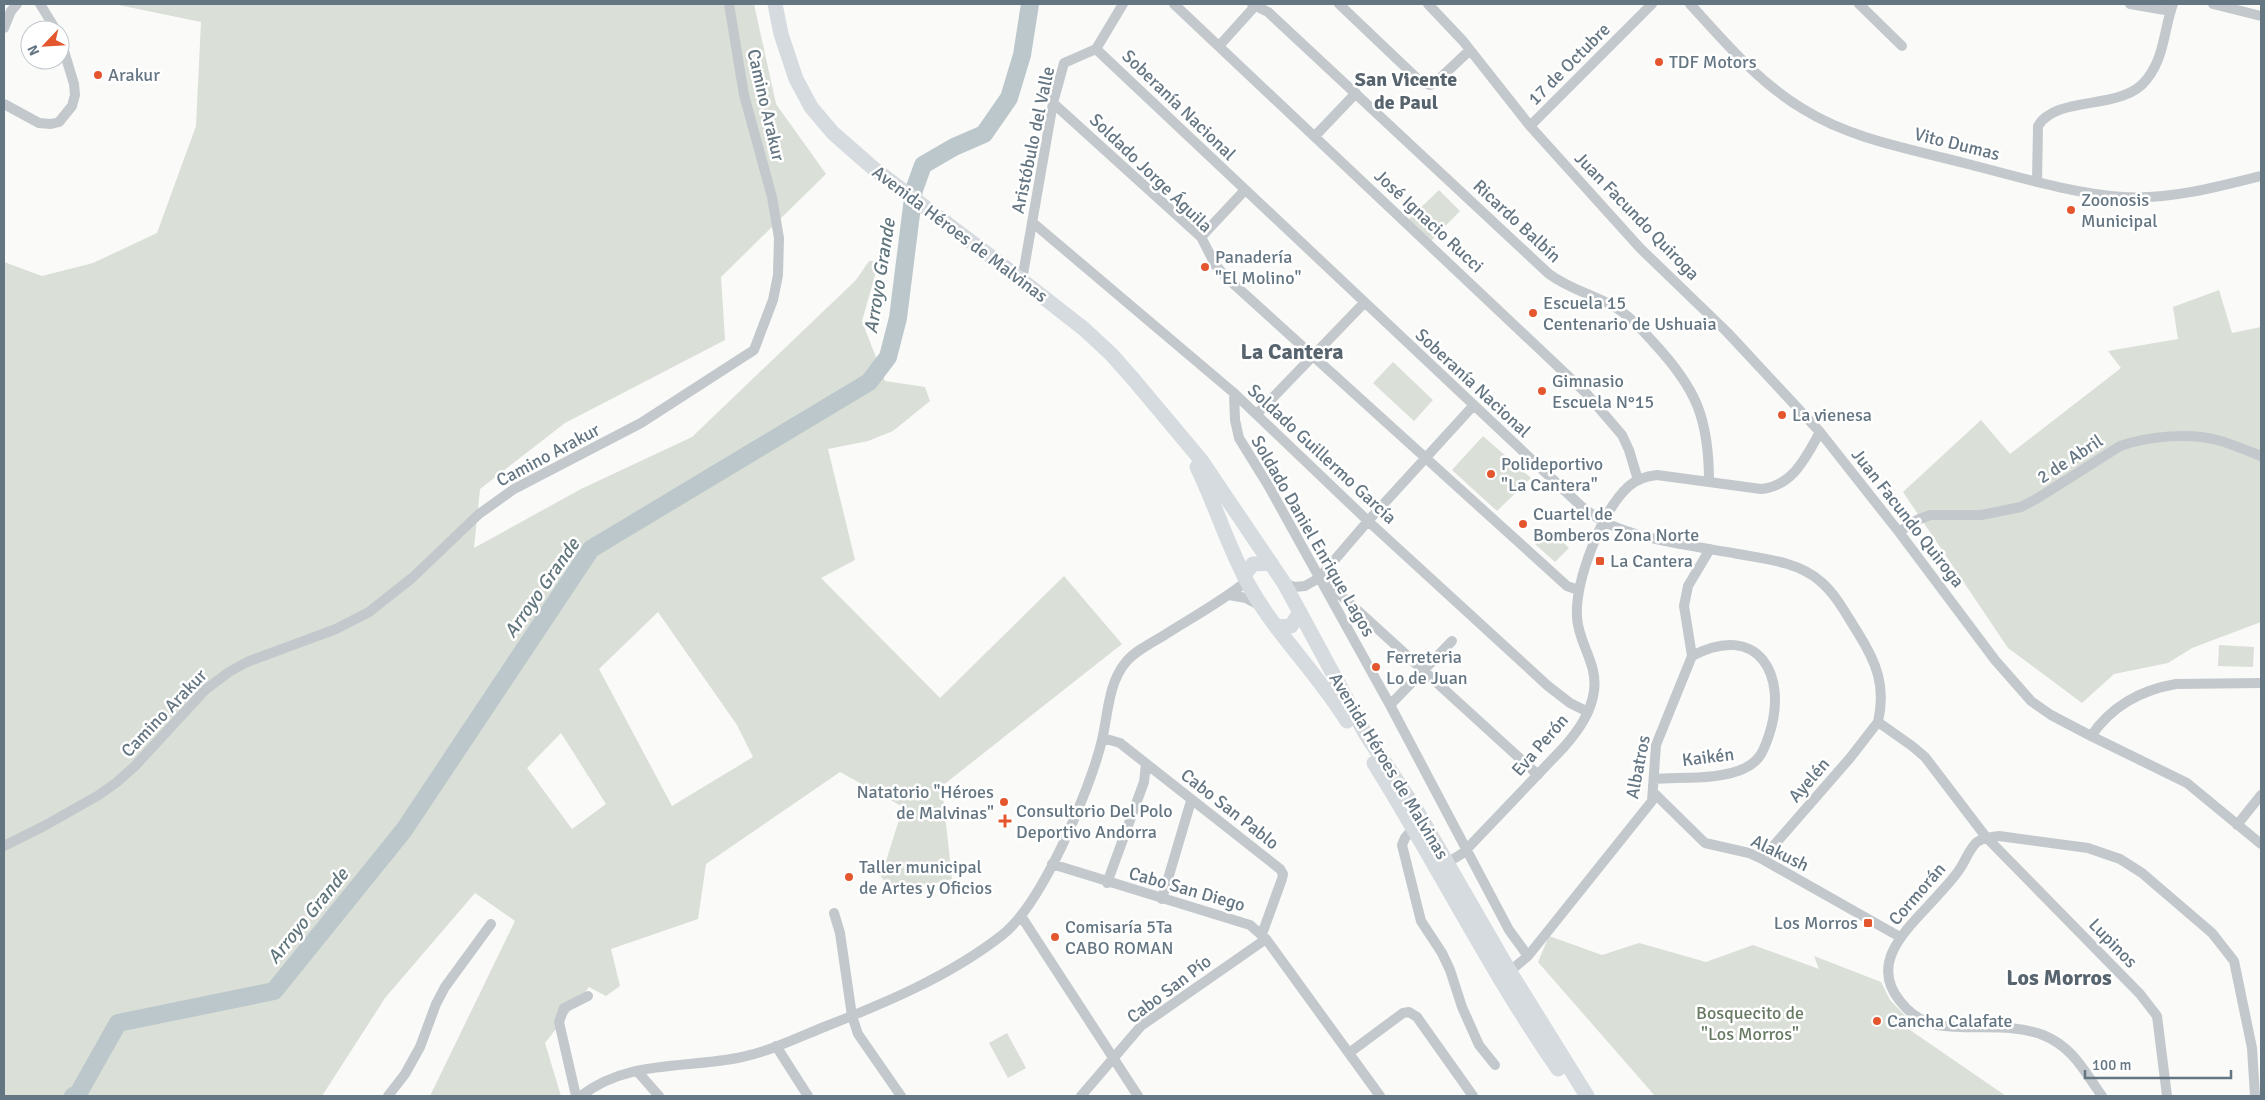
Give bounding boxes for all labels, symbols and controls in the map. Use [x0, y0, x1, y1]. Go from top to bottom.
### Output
street label: 17 de Octubre [1523, 18, 1615, 110]
north arrow [20, 20, 70, 70]
text: N [24, 42, 43, 58]
street label: Soberanía Nacional [1118, 45, 1240, 165]
street label: Camino Arakur [742, 47, 790, 163]
place label: TDF Motors [1669, 51, 1757, 73]
marker: TDF Motors [1653, 56, 1665, 68]
place label: Arakur [108, 64, 160, 86]
street label: Aristóbulo del Valle [1007, 64, 1059, 216]
district label: San Vicente de Paul [1355, 67, 1457, 115]
marker: Arakur [92, 69, 104, 81]
street label: Soldado Jorge Águila [1085, 109, 1217, 237]
street label: Vito Dumas [1912, 123, 2002, 165]
street label: Juan Facundo Quiroga [1570, 147, 1704, 285]
street label: Avenida Héroes de Malvinas [868, 161, 1052, 307]
street label: José Ignacio Rucci [1370, 165, 1488, 277]
street label: Ricardo Balbín [1468, 175, 1566, 267]
place label: Zoonosis Municipal [2081, 189, 2158, 232]
marker: Zoonosis Municipal [2065, 204, 2077, 216]
water label: Arroyo Grande [859, 215, 901, 335]
place label: Panadería "El Molino" [1215, 246, 1302, 289]
marker: Panadería "El Molino" [1199, 261, 1211, 273]
place label: Escuela 15 Centenario de Ushuaia [1543, 292, 1717, 335]
marker: Escuela 15 Centenario de Ushuaia [1527, 307, 1539, 319]
street label: Soberanía Nacional [1411, 324, 1535, 442]
district label: La Cantera [1240, 338, 1344, 365]
place label: Gimnasio Escuela N°15 [1552, 370, 1654, 413]
street label: Soldado Guillermo García [1243, 379, 1401, 529]
marker: Gimnasio Escuela N°15 [1536, 385, 1548, 397]
place label: La vienesa [1792, 404, 1872, 426]
marker: La vienesa [1776, 409, 1788, 421]
street label: Camino Arakur [492, 418, 604, 491]
street label: 2 de Abril [2033, 430, 2107, 488]
street label: Soldado Daniel Enrique Lagos [1246, 431, 1380, 641]
street label: Juan Facundo Quiroga [1847, 444, 1969, 592]
place label: Polideportivo "La Cantera" [1501, 453, 1603, 496]
marker: Polideportivo "La Cantera" [1485, 468, 1497, 480]
place label: Cuartel de Bomberos Zona Norte [1533, 503, 1699, 546]
marker: Cuartel de Bomberos Zona Norte [1517, 518, 1529, 530]
water label: Arroyo Grande [499, 532, 586, 642]
place label: La Cantera [1610, 550, 1693, 572]
marker: La Cantera [1594, 555, 1606, 567]
place label: Ferreteria Lo de Juan [1386, 646, 1468, 689]
marker: Ferreteria Lo de Juan [1370, 661, 1382, 673]
street label: Camino Arakur [116, 664, 212, 762]
street label: Avenida Héroes de Malvinas [1325, 669, 1453, 863]
street label: Eva Perón [1507, 709, 1573, 781]
street label: Albatros [1621, 733, 1655, 801]
street label: Kaikén [1681, 743, 1735, 771]
street label: Ayelén [1784, 753, 1834, 807]
street label: Cabo San Pablo [1177, 764, 1283, 854]
place label: Natatorio "Héroes de Malvinas" [856, 781, 994, 824]
marker: Natatorio "Héroes de Malvinas" [998, 796, 1010, 808]
place label: Consultorio Del Polo Deportivo Andorra [1016, 800, 1173, 843]
marker: Consultorio Del Polo Deportivo Andorra [998, 814, 1012, 828]
street label: Alakush [1748, 830, 1812, 876]
place label: Taller municipal de Artes y Oficios [859, 856, 992, 899]
street label: Cormorán [1884, 858, 1950, 930]
water label: Arroyo Grande [262, 862, 355, 969]
street label: Cabo San Diego [1126, 862, 1248, 916]
marker: Taller municipal de Artes y Oficios [843, 871, 855, 883]
place label: Los Morros [1774, 912, 1858, 934]
street label: Lupinos [2084, 914, 2142, 972]
place label: Comisaría 5Ta CABO ROMAN [1065, 916, 1174, 959]
marker: Los Morros [1862, 917, 1874, 929]
marker: Comisaría 5Ta CABO ROMAN [1049, 931, 1061, 943]
street label: Cabo San Pío [1122, 950, 1216, 1028]
district label: Los Morros [2006, 964, 2112, 991]
park label: Bosquecito de "Los Morros" [1696, 1002, 1804, 1045]
place label: Cancha Calafate [1887, 1010, 2013, 1032]
marker: Cancha Calafate [1871, 1015, 1883, 1027]
scale bar [2085, 1048, 2231, 1080]
text: 100 m [2092, 1056, 2132, 1074]

